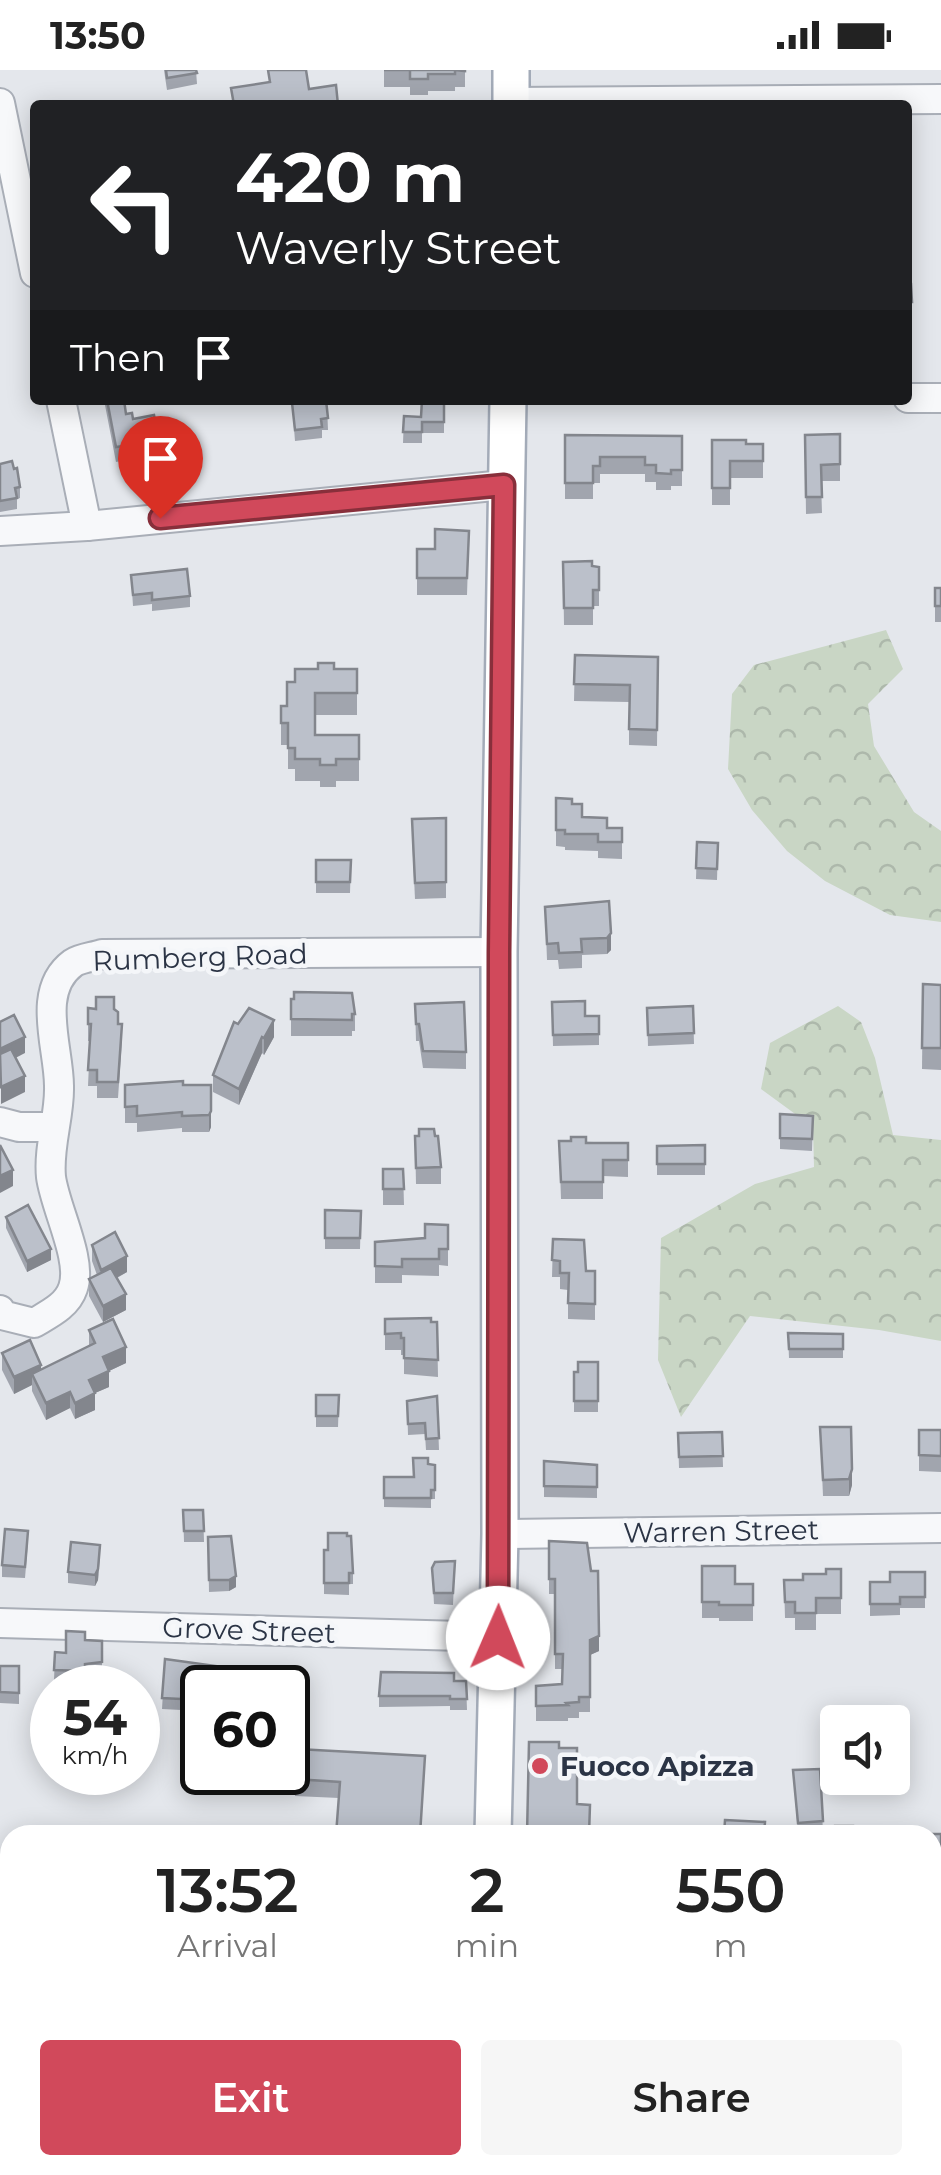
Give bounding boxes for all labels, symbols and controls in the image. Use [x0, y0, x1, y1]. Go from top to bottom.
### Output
text: 13:50 [50, 12, 146, 59]
text: 420 m [235, 134, 465, 220]
icon: left [70, 140, 200, 270]
text: Waverly Street [235, 220, 561, 275]
icon: arrive [186, 330, 241, 385]
text: Then [70, 334, 166, 381]
pin [118, 416, 203, 519]
icon: arrive [133, 431, 188, 486]
street label: Rumberg Road [92, 936, 308, 978]
street label: Warren Street [623, 1512, 819, 1550]
position arrow [446, 1586, 550, 1690]
street label: Grove Street [162, 1610, 336, 1650]
speed limit sign: 60 [180, 1665, 310, 1795]
text: 54 [63, 1687, 127, 1748]
map controls [820, 1705, 910, 1795]
button: sound [820, 1705, 910, 1795]
text: km/h [62, 1740, 128, 1770]
place label: Fuoco Apizza [560, 1749, 755, 1783]
marker: Fuoco Apizza [529, 1755, 551, 1777]
text: 13:52 [156, 1854, 298, 1927]
text: 2 [469, 1854, 504, 1927]
text: 550 [675, 1854, 786, 1927]
text: Arrival [177, 1926, 278, 1965]
text: min [455, 1926, 519, 1965]
text: m [714, 1926, 747, 1965]
button: Exit [40, 2040, 461, 2155]
button: Share [481, 2040, 902, 2155]

